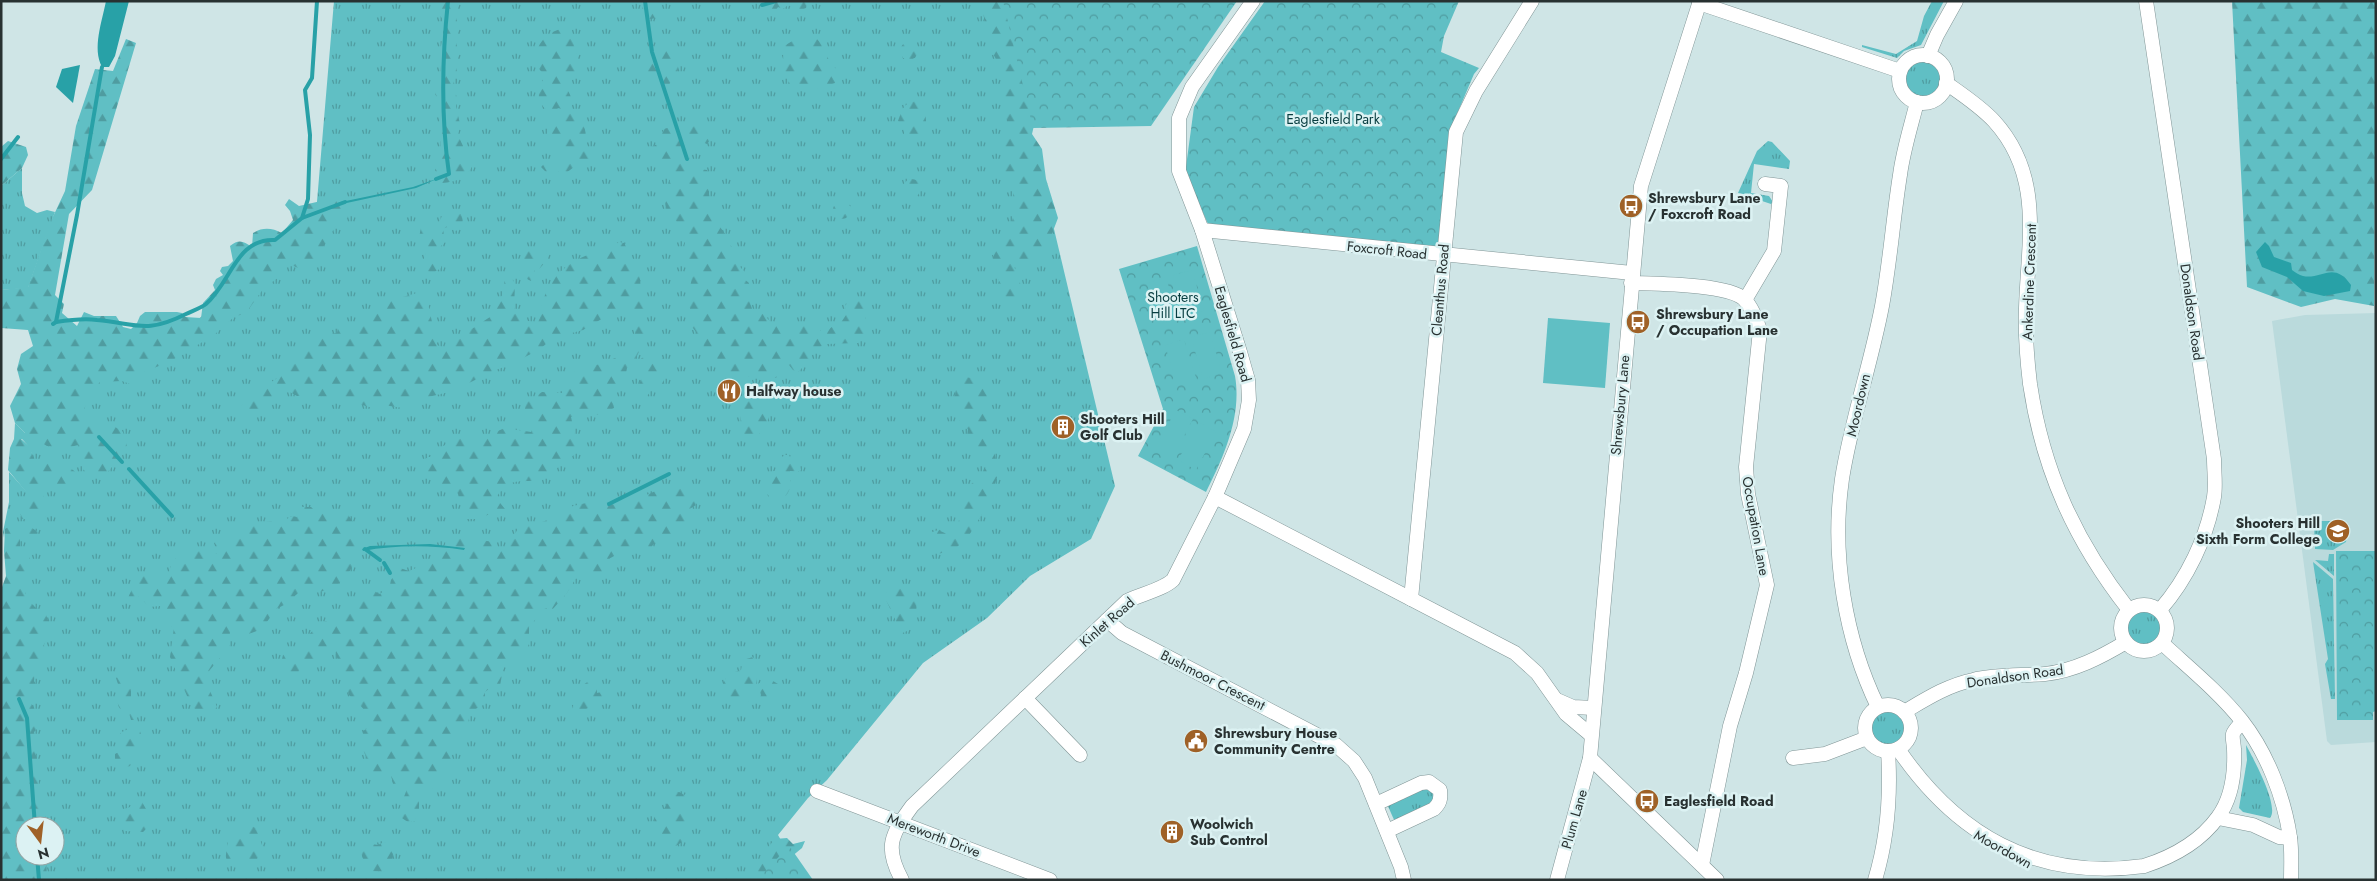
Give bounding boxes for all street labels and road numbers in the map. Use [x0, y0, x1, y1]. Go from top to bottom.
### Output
street label: Ankerdine Crescent [2017, 223, 2041, 341]
street label: Foxcroft Road [1346, 236, 1428, 264]
street label: Cleanthus Road [1426, 243, 1454, 337]
street label: Donaldson Road [2175, 262, 2209, 362]
street label: Eaglesfield Road [1210, 284, 1256, 384]
street label: Shrewsbury Lane [1606, 354, 1634, 456]
street label: Moordown [1841, 372, 1875, 438]
street label: Occupation Lane [1737, 475, 1775, 577]
street label: Kinlet Road [1075, 592, 1139, 652]
street label: Bushmoor Crescent [1157, 645, 1269, 715]
street label: Donaldson Road [1965, 659, 2065, 693]
street label: Plum Lane [1556, 787, 1592, 851]
street label: Mereworth Drive [885, 808, 983, 862]
street label: Moordown [1970, 825, 2036, 873]

